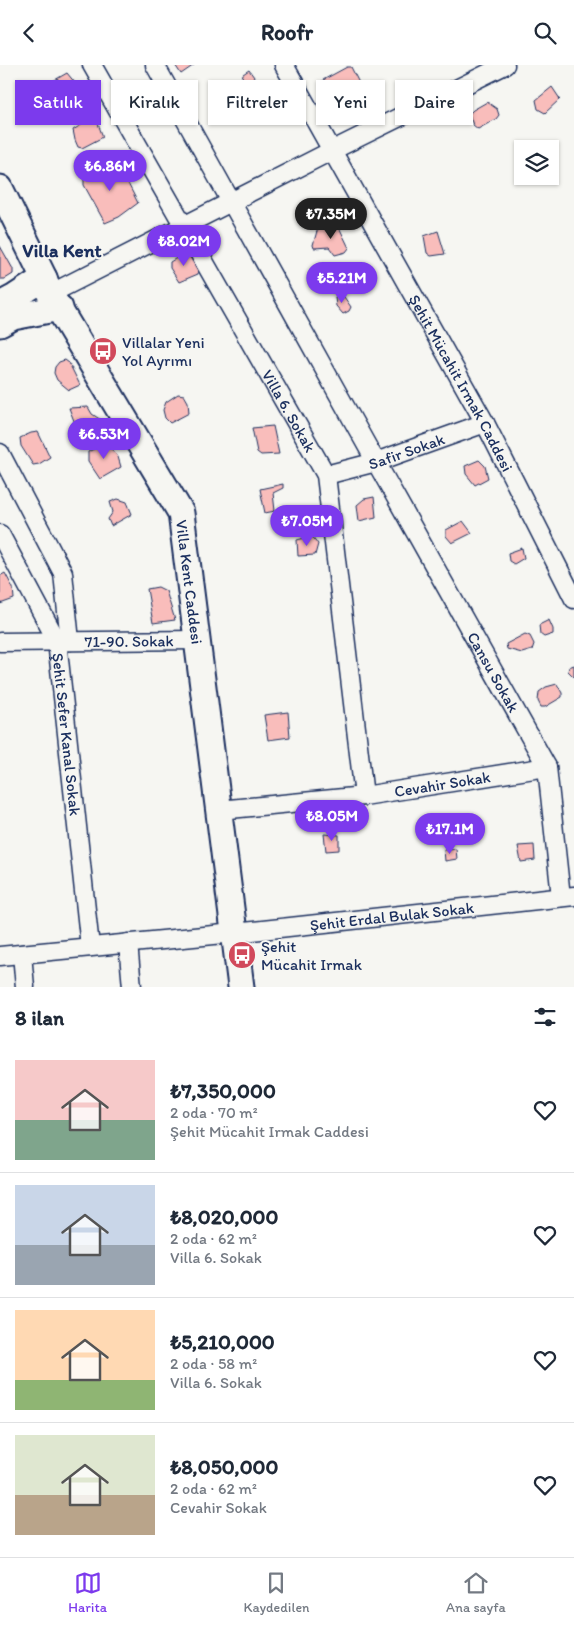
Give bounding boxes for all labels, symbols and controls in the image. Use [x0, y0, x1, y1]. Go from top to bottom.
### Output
icon: back [15, 19, 43, 47]
text: Roofr [261, 19, 313, 46]
icon: search [531, 19, 559, 47]
chip: Satılık [15, 80, 101, 125]
chip: Kiralık [111, 80, 198, 125]
chip: Filtreler [208, 80, 306, 125]
chip: Yeni [316, 80, 385, 125]
chip: Daire [395, 80, 473, 125]
map controls [514, 140, 559, 185]
button: layers [514, 140, 559, 185]
pin: ₺6.86M [69, 149, 151, 192]
text: ₺6.86M [85, 156, 135, 175]
pin: ₺7.35M [290, 197, 372, 240]
text: ₺7.35M [306, 204, 356, 223]
pin: ₺8.02M [143, 225, 225, 267]
text: ₺8.02M [158, 231, 210, 250]
district label: Villa Kent [22, 239, 102, 262]
pin: ₺5.21M [301, 261, 383, 304]
text: ₺5.21M [317, 268, 367, 287]
street label: Şehit Mücahit Irmak Caddesi [405, 291, 517, 475]
place label: Villalar Yeni Yol Ayrımı [122, 333, 205, 370]
bus stop icon: Villalar Yeni Yol Ayrımı [88, 336, 118, 366]
street label: Villa 6. Sokak [258, 366, 320, 455]
pin: ₺6.53M [63, 417, 145, 460]
text: ₺6.53M [79, 424, 129, 443]
street label: Safir Sokak [366, 429, 448, 473]
pin: ₺7.05M [266, 505, 348, 547]
text: ₺7.05M [281, 511, 333, 530]
street label: Villa Kent Caddesi [172, 519, 207, 645]
street label: Cansu Sokak [464, 628, 524, 716]
street label: 71-90. Sokak [84, 631, 174, 651]
street label: Şehit Sefer Kanal Sokak [49, 652, 85, 817]
street label: Cevahir Sokak [393, 767, 492, 801]
pin: ₺8.05M [291, 799, 373, 842]
text: ₺8.05M [306, 806, 358, 825]
pin: ₺17.1M [409, 813, 491, 855]
text: ₺17.1M [426, 819, 474, 838]
street label: Şehit Erdal Bulak Sokak [309, 897, 476, 934]
place label: Şehit Mücahit Irmak [261, 937, 363, 974]
bus stop icon: Şehit Mücahit Irmak [227, 940, 257, 970]
icon: filters [531, 1003, 559, 1031]
text: 8 ilan [15, 1005, 64, 1030]
text: ₺7,350,000 [170, 1078, 276, 1103]
icon: home [55, 1080, 115, 1140]
icon: heart [531, 1096, 559, 1124]
text: 2 oda · 70 m² [170, 1103, 258, 1122]
text: Şehit Mücahit Irmak Caddesi [170, 1122, 369, 1141]
text: ₺8,020,000 [170, 1204, 279, 1229]
icon: home [55, 1205, 115, 1265]
icon: heart [531, 1221, 559, 1249]
text: 2 oda · 62 m² [170, 1229, 257, 1248]
text: Villa 6. Sokak [170, 1248, 262, 1267]
text: ₺5,210,000 [170, 1329, 275, 1354]
icon: home [55, 1330, 115, 1390]
icon: heart [531, 1346, 559, 1374]
text: 2 oda · 58 m² [170, 1354, 257, 1373]
text: Villa 6. Sokak [170, 1373, 262, 1392]
text: ₺8,050,000 [170, 1454, 278, 1479]
icon: home [55, 1455, 115, 1515]
icon: heart [531, 1471, 559, 1499]
text: 2 oda · 62 m² [170, 1479, 257, 1498]
text: Cevahir Sokak [170, 1498, 267, 1517]
tab: Harita [68, 1569, 107, 1616]
tab: Kaydedilen [243, 1569, 310, 1616]
tab: Ana sayfa [446, 1569, 506, 1616]

